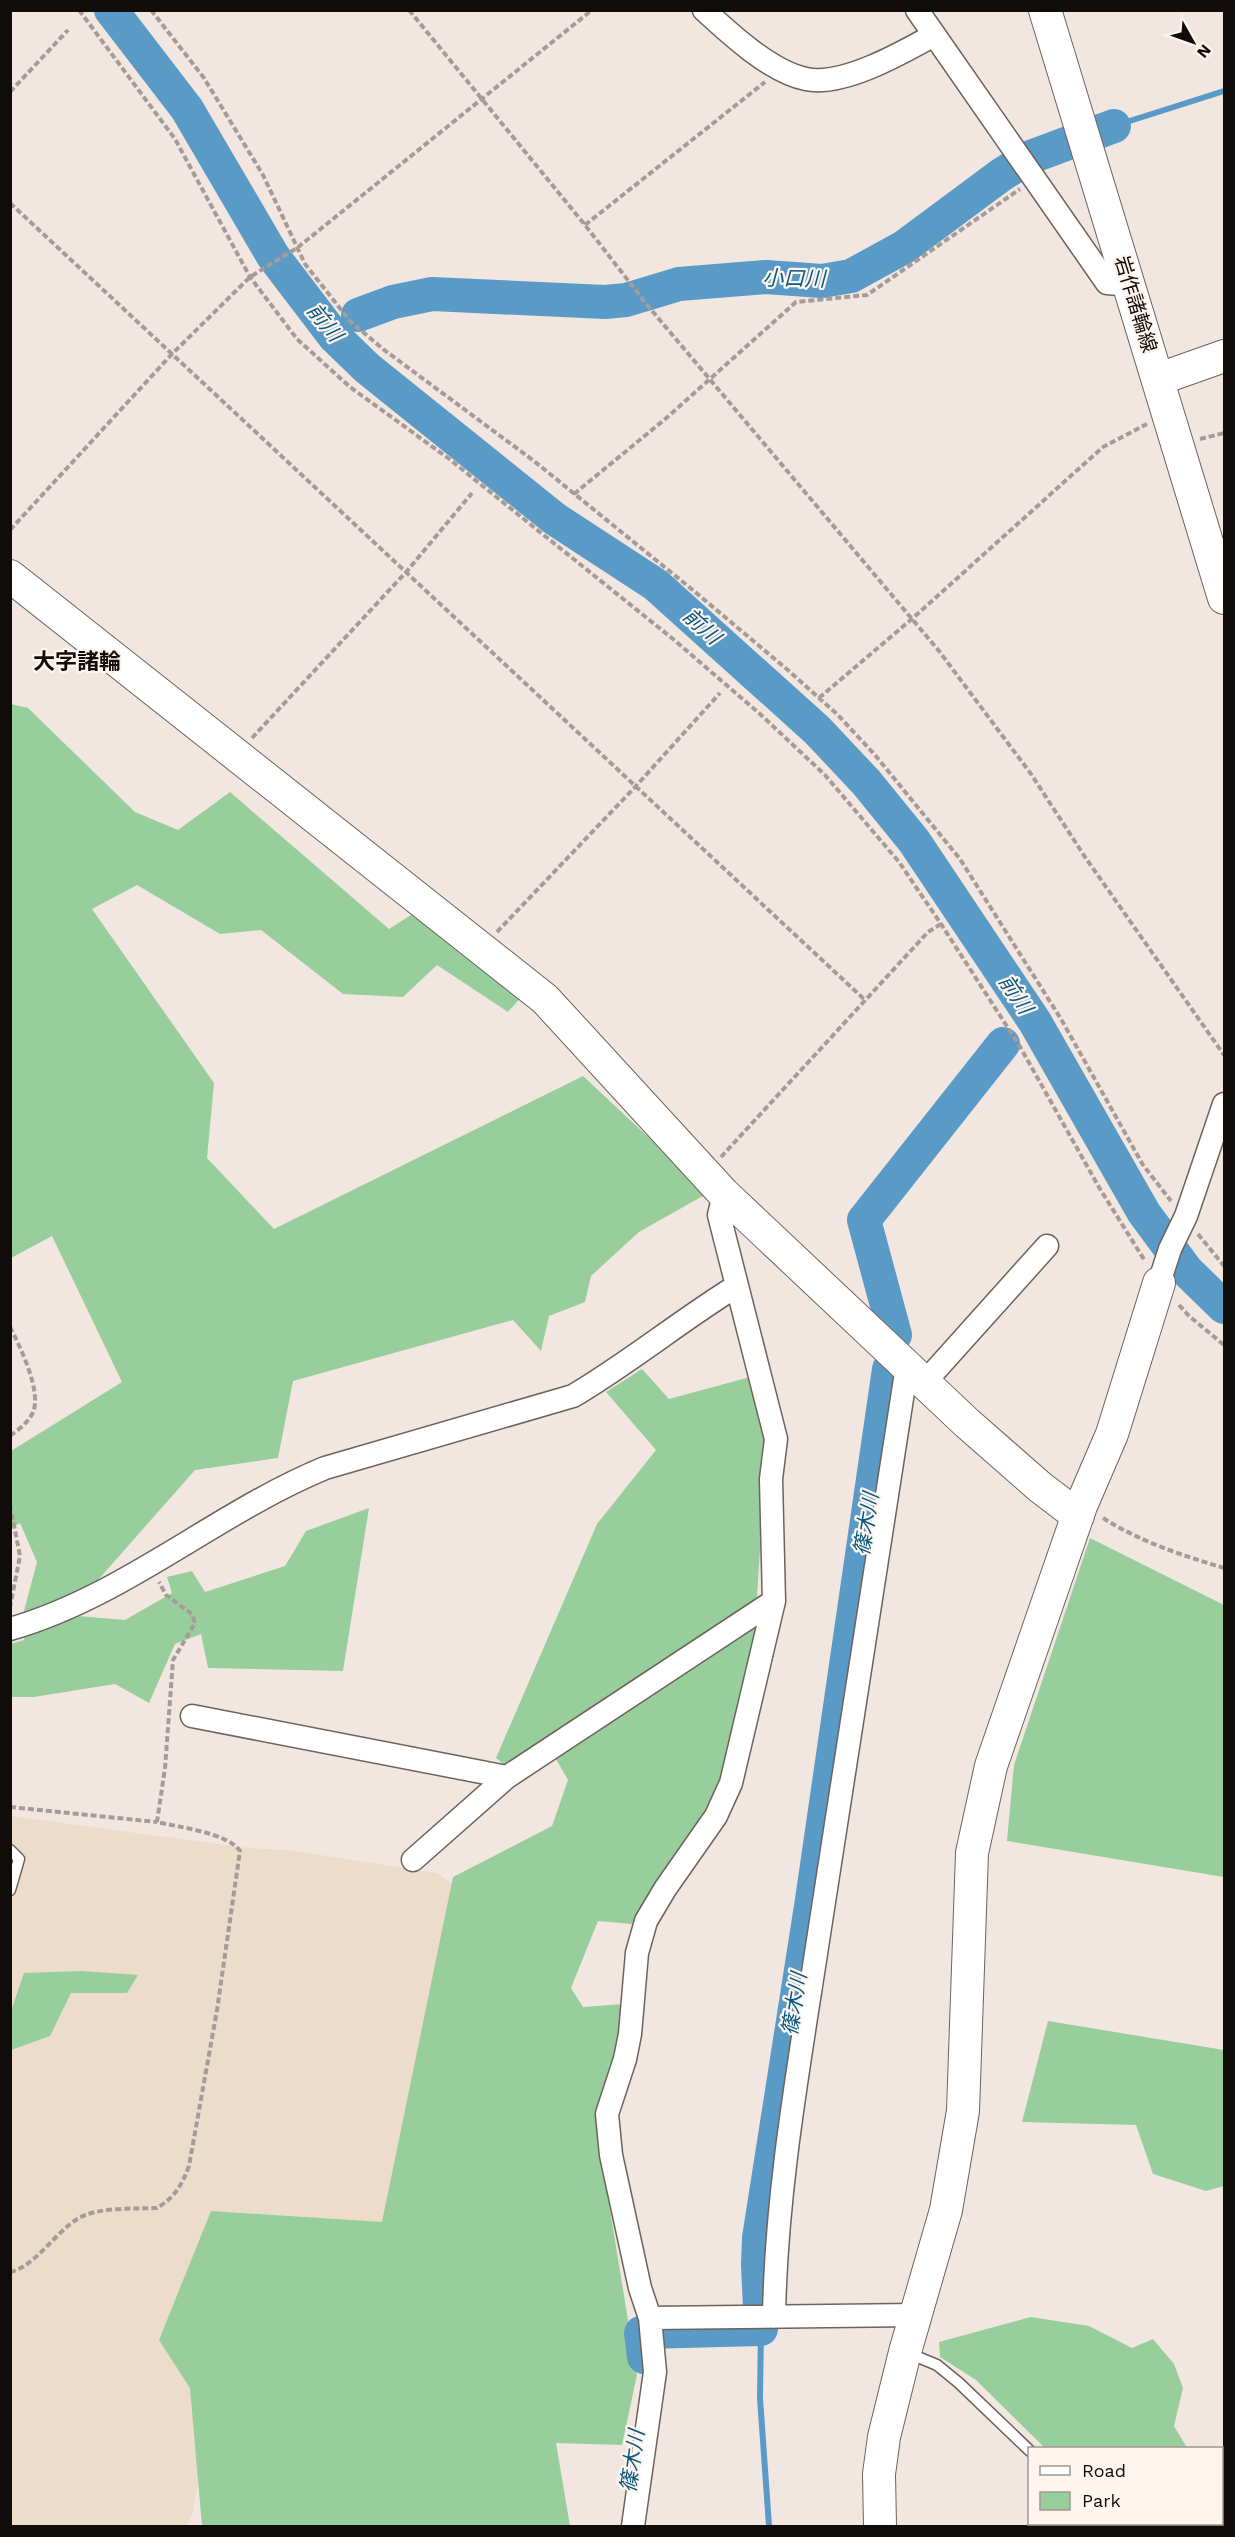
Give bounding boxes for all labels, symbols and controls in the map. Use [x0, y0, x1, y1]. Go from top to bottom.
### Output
north arrow [1163, 12, 1223, 72]
text: N [1193, 41, 1215, 62]
street label: 岩作諸輪線 [1110, 253, 1162, 355]
water label: 小口川 [762, 265, 828, 291]
water label: 前川 [302, 298, 349, 348]
water label: 前川 [678, 603, 727, 651]
district label: 大字諸輪 [33, 649, 121, 674]
water label: 前川 [994, 970, 1039, 1020]
water label: 篠木川 [849, 1489, 884, 1557]
water label: 篠木川 [777, 1969, 812, 2037]
water label: 篠木川 [615, 2426, 649, 2494]
legend [1028, 2447, 1223, 2525]
text: Road [1082, 2460, 1126, 2481]
text: Park [1082, 2490, 1121, 2511]

